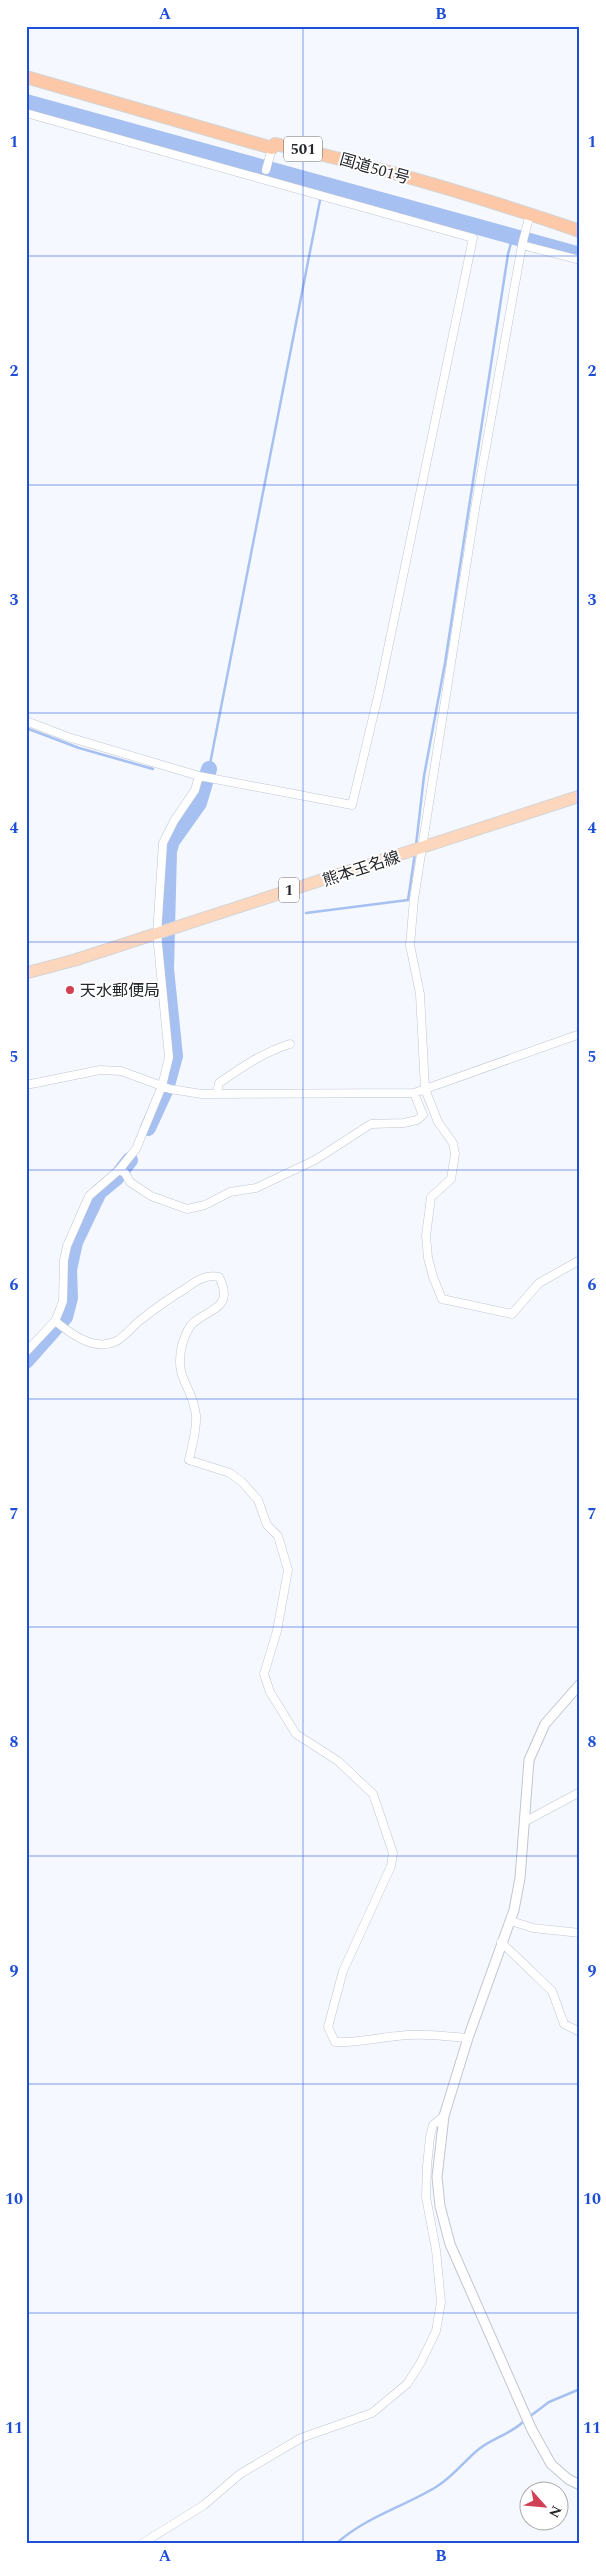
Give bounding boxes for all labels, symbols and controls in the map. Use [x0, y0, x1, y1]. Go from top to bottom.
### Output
text: A [159, 2, 172, 26]
text: B [435, 2, 447, 26]
text: 1 [10, 130, 18, 154]
text: 1 [588, 130, 596, 154]
road number: 501 [284, 136, 322, 162]
street label: 国道501号 [337, 148, 413, 190]
text: 2 [10, 359, 19, 383]
text: 2 [588, 359, 597, 383]
text: 3 [10, 588, 19, 612]
text: 3 [588, 588, 597, 612]
text: 4 [10, 816, 19, 840]
text: 4 [588, 816, 597, 840]
street label: 熊本玉名線 [320, 845, 403, 893]
road number: 1 [279, 878, 299, 902]
place label: 天水郵便局 [80, 979, 160, 1003]
marker: 天水郵便局 [64, 984, 76, 996]
text: 5 [10, 1045, 18, 1069]
text: 5 [588, 1045, 596, 1069]
text: 6 [10, 1273, 19, 1297]
text: 6 [588, 1273, 597, 1297]
text: 7 [10, 1502, 19, 1526]
text: 7 [588, 1502, 597, 1526]
text: 8 [10, 1730, 19, 1754]
text: 8 [588, 1730, 597, 1754]
text: 9 [10, 1959, 19, 1983]
text: 9 [588, 1959, 597, 1983]
text: 10 [5, 2187, 23, 2211]
text: 10 [583, 2187, 601, 2211]
text: 11 [5, 2416, 23, 2440]
text: 11 [583, 2416, 601, 2440]
north arrow [518, 2482, 568, 2532]
text: N [543, 2502, 567, 2522]
text: A [159, 2544, 172, 2568]
text: B [435, 2544, 447, 2568]

